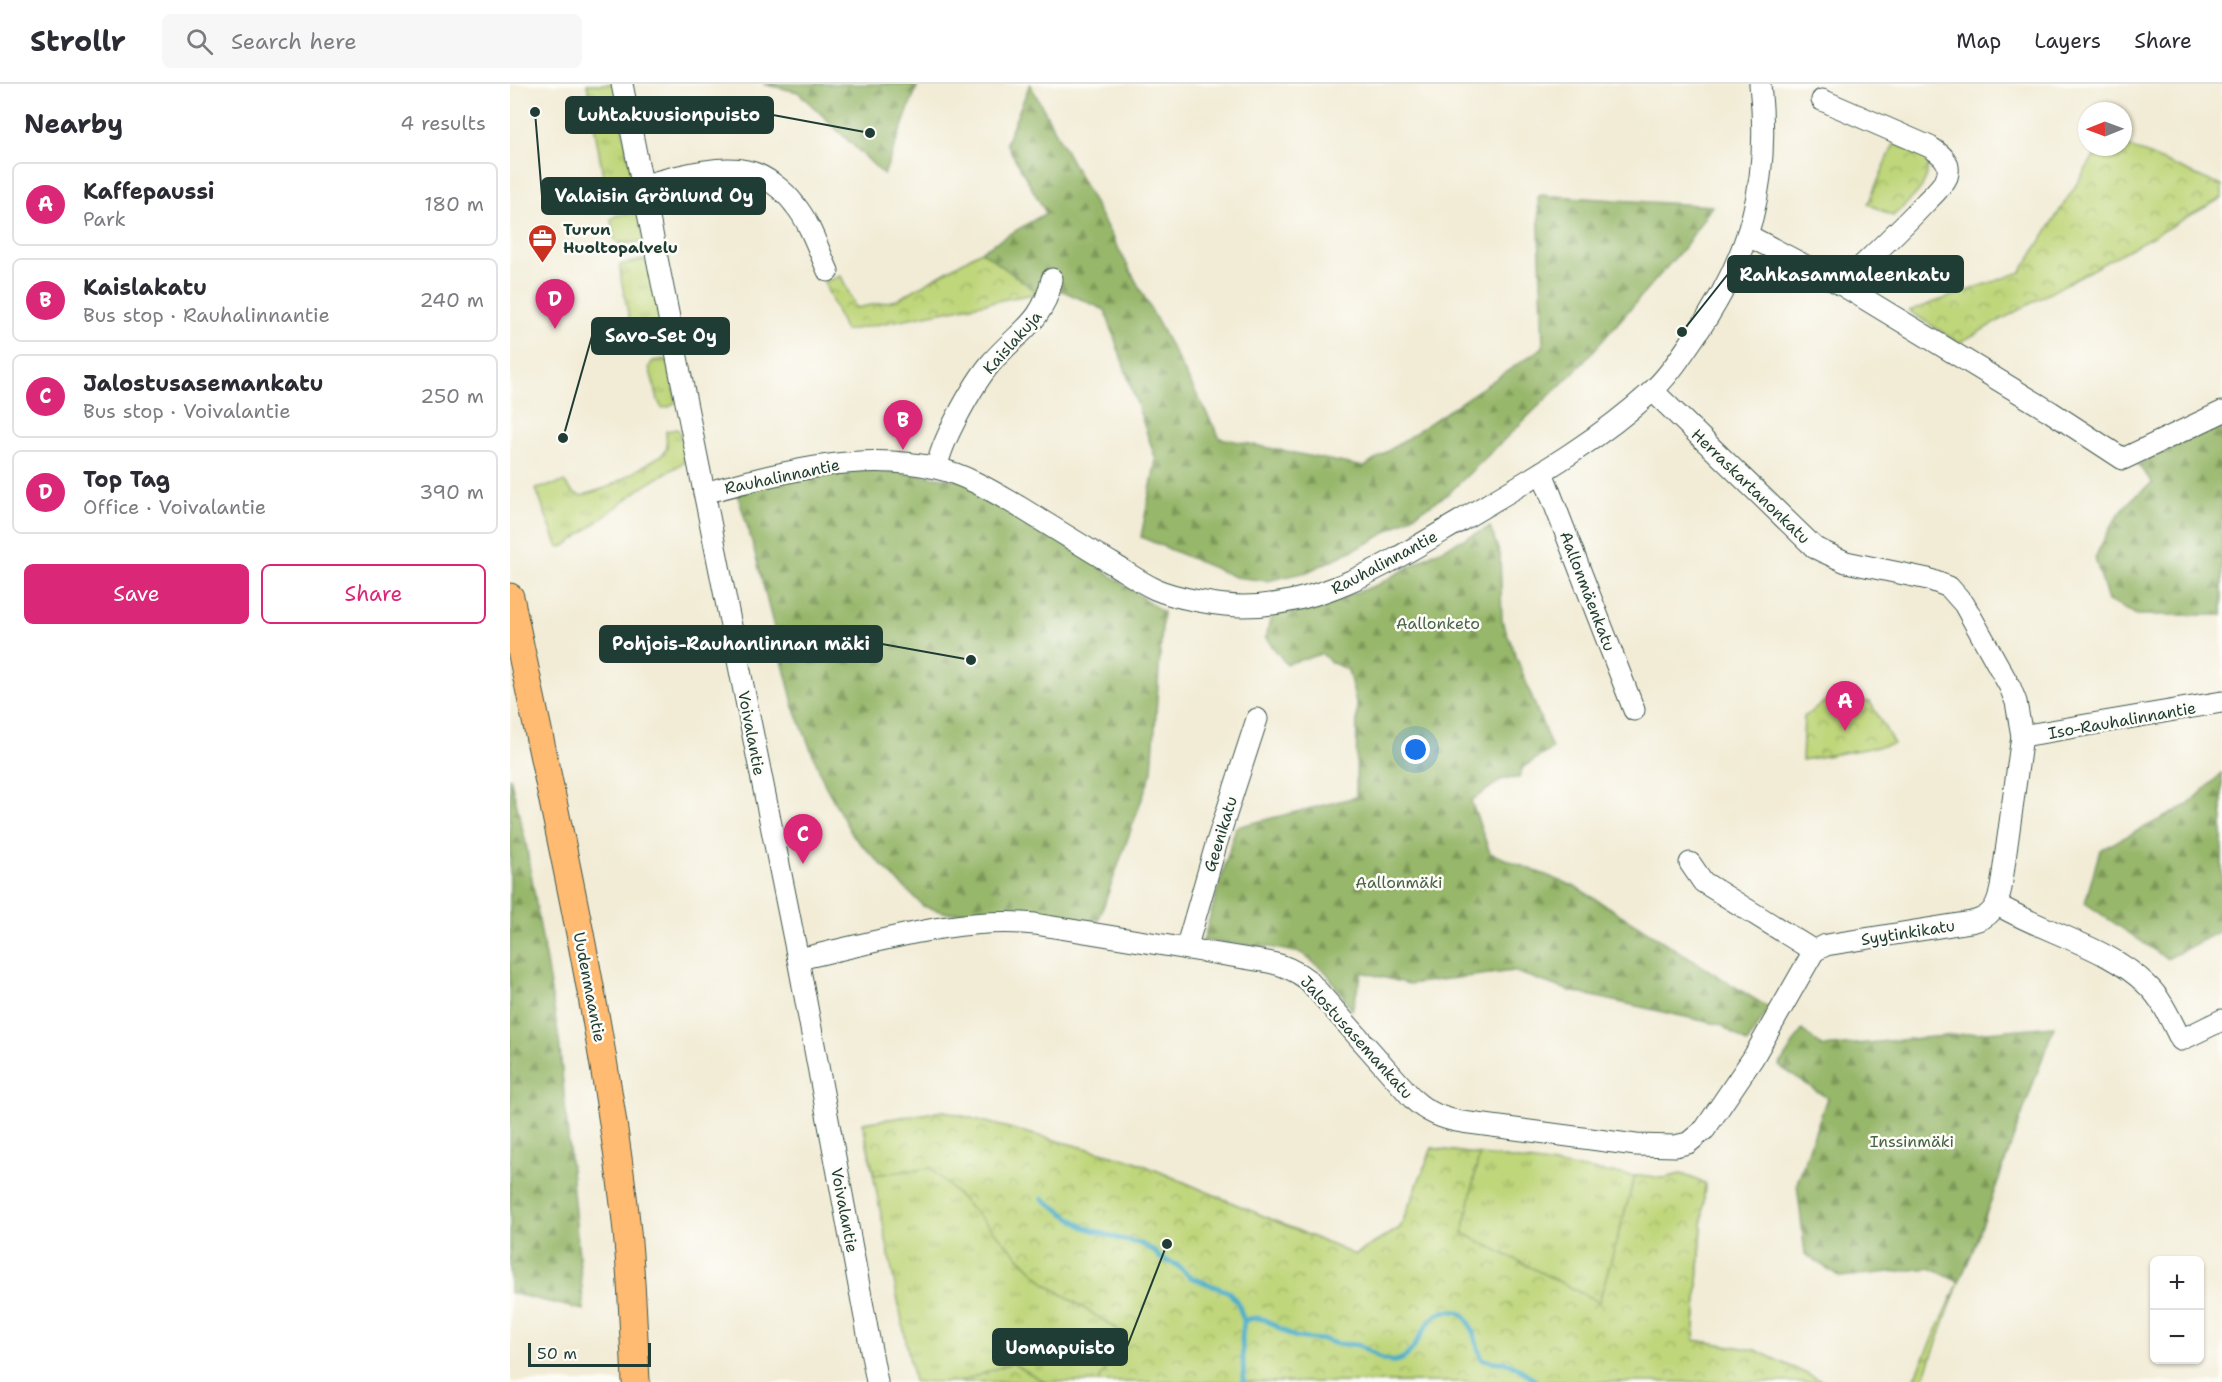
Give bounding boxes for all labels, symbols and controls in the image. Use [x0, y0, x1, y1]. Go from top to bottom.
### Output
search box [162, 14, 582, 68]
text: Strollr [30, 22, 126, 60]
icon: search [183, 25, 216, 58]
text: Search here [231, 27, 357, 56]
text: Map [1956, 27, 2001, 55]
text: Layers [2034, 27, 2101, 55]
text: Share [2134, 27, 2192, 55]
callout: Luhtakuusionpuisto [566, 97, 773, 133]
north arrow [2078, 102, 2132, 156]
text: Luhtakuusionpuisto [578, 103, 760, 127]
text: Nearby [24, 106, 123, 141]
text: 4 results [400, 110, 486, 136]
text: Kaffepaussi [83, 177, 215, 206]
callout: Valaisin Grönlund Oy [542, 178, 765, 214]
text: Valaisin Grönlund Oy [554, 184, 754, 208]
text: A [38, 191, 53, 217]
text: 180 m [424, 191, 484, 217]
text: Park [83, 206, 126, 232]
place label: Turun Huoltopalvelu [563, 219, 678, 258]
office icon: Turun Huoltopalvelu [526, 222, 558, 264]
callout: Rahkasammaleenkatu [1728, 256, 1963, 292]
text: Rahkasammaleenkatu [1739, 263, 1951, 287]
text: Kaislakatu [83, 273, 207, 302]
pin: D [536, 280, 574, 329]
text: B [39, 287, 52, 313]
text: 240 m [419, 287, 484, 313]
text: Bus stop · Rauhalinnantie [83, 302, 330, 328]
street label: Kaislakuja [978, 306, 1046, 379]
callout: Savo-Set Oy [592, 318, 729, 354]
text: Savo-Set Oy [605, 324, 717, 348]
text: Jalostusasemankatu [83, 369, 324, 398]
text: C [39, 383, 52, 409]
text: 250 m [420, 383, 484, 409]
text: Bus stop · Voivalantie [83, 398, 291, 424]
pin: B [884, 400, 922, 450]
street label: Herraskartanonkatu [1687, 424, 1814, 548]
street label: Rauhalinnantie [723, 454, 842, 499]
text: Top Tag [83, 465, 170, 494]
text: D [38, 479, 53, 505]
text: 390 m [419, 479, 484, 505]
text: Office · Voivalantie [83, 494, 266, 520]
street label: Rauhalinnantie [1327, 526, 1441, 599]
street label: Aallonmäenkatu [1555, 528, 1620, 654]
button: Save [24, 564, 249, 624]
button: Share [261, 564, 486, 624]
park label: Aallonketo [1396, 613, 1480, 634]
callout: Pohjois-Rauhanlinnan mäki [600, 626, 882, 662]
text: Pohjois-Rauhanlinnan mäki [612, 632, 870, 656]
pin: A [1826, 682, 1864, 731]
street label: Voivalantie [733, 689, 770, 777]
street label: Iso-Rauhalinnantie [2047, 697, 2198, 744]
your location [1401, 735, 1430, 764]
street label: Geenikatu [1199, 794, 1242, 875]
pin: C [784, 814, 822, 864]
park label: Aallonmäki [1355, 872, 1443, 893]
street label: Syytinkikatu [1860, 915, 1957, 950]
street label: Uudenmaantie [569, 930, 610, 1044]
street label: Jalostusasemankatu [1296, 971, 1418, 1103]
park label: Inssinmäki [1870, 1131, 1954, 1152]
street label: Voivalantie [826, 1166, 863, 1254]
map controls [2150, 1256, 2204, 1364]
button: + [2150, 1256, 2204, 1310]
button: − [2150, 1310, 2204, 1364]
callout: Uomapuisto [993, 1329, 1127, 1365]
text: Uomapuisto [1005, 1336, 1115, 1360]
scale bar [528, 1340, 651, 1368]
text: 50 m [537, 1343, 577, 1364]

